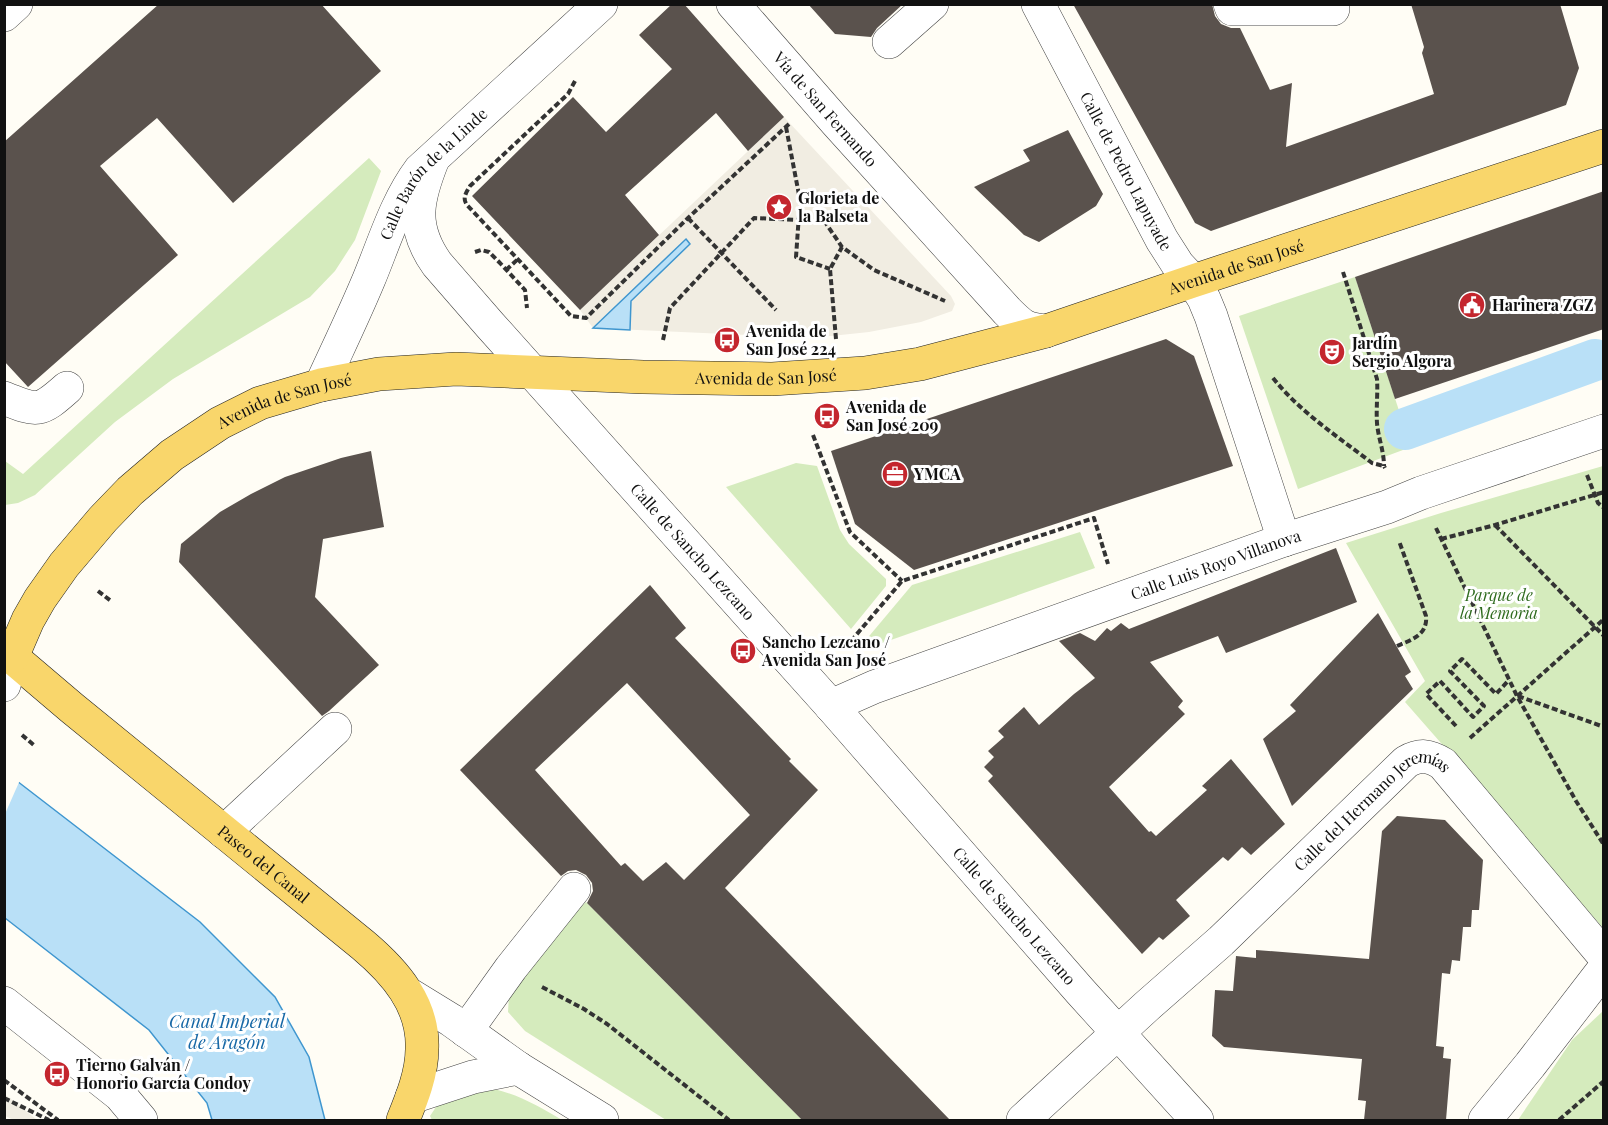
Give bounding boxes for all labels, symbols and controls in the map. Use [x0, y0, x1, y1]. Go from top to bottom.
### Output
street label: Vía de San Fernando [768, 46, 883, 171]
street label: Calle de Pedro Lapuyade [1076, 88, 1177, 255]
street label: Calle Barón de la Linde [374, 103, 491, 243]
place label: Glorieta de la Balseta [798, 187, 879, 226]
place icon: Glorieta de la Balseta [764, 192, 794, 222]
street label: Avenida de San José [1165, 234, 1307, 299]
public building icon: Harinera ZGZ [1457, 290, 1487, 320]
place label: Harinera ZGZ [1492, 294, 1594, 315]
place label: Avenida de San José 224 [745, 320, 836, 359]
bus stop icon: Avenida de San José 224 [712, 325, 742, 355]
place label: Jardín Sergio Algora [1351, 332, 1453, 371]
theatre icon: Jardín Sergio Algora [1317, 337, 1347, 367]
street label: Avenida de San José [694, 364, 837, 389]
street label: Avenida de San José [212, 368, 354, 433]
place label: Avenida de San José 209 [845, 396, 938, 435]
bus stop icon: Avenida de San José 209 [812, 401, 842, 431]
office icon: YMCA [880, 459, 910, 489]
place label: YMCA [913, 463, 961, 484]
street label: Calle de Sancho Lezcano [626, 478, 760, 624]
street label: Calle Luis Royo Villanova [1128, 524, 1303, 604]
park label: Parque de la Memoria [1460, 584, 1538, 623]
place label: Sancho Lezcano / Avenida San José [761, 631, 890, 670]
bus stop icon: Sancho Lezcano / Avenida San José [728, 636, 758, 666]
street label: Calle del Hermano Jeremías [1289, 745, 1456, 875]
street label: Paseo del Canal [214, 820, 314, 907]
street label: Calle de Sancho Lezcano [949, 842, 1081, 989]
water label: Canal Imperial de Aragón [169, 1009, 286, 1054]
place label: Tierno Galván / Honorio García Condoy [76, 1054, 251, 1093]
bus stop icon: Tierno Galván / Honorio García Condoy [42, 1059, 72, 1089]

